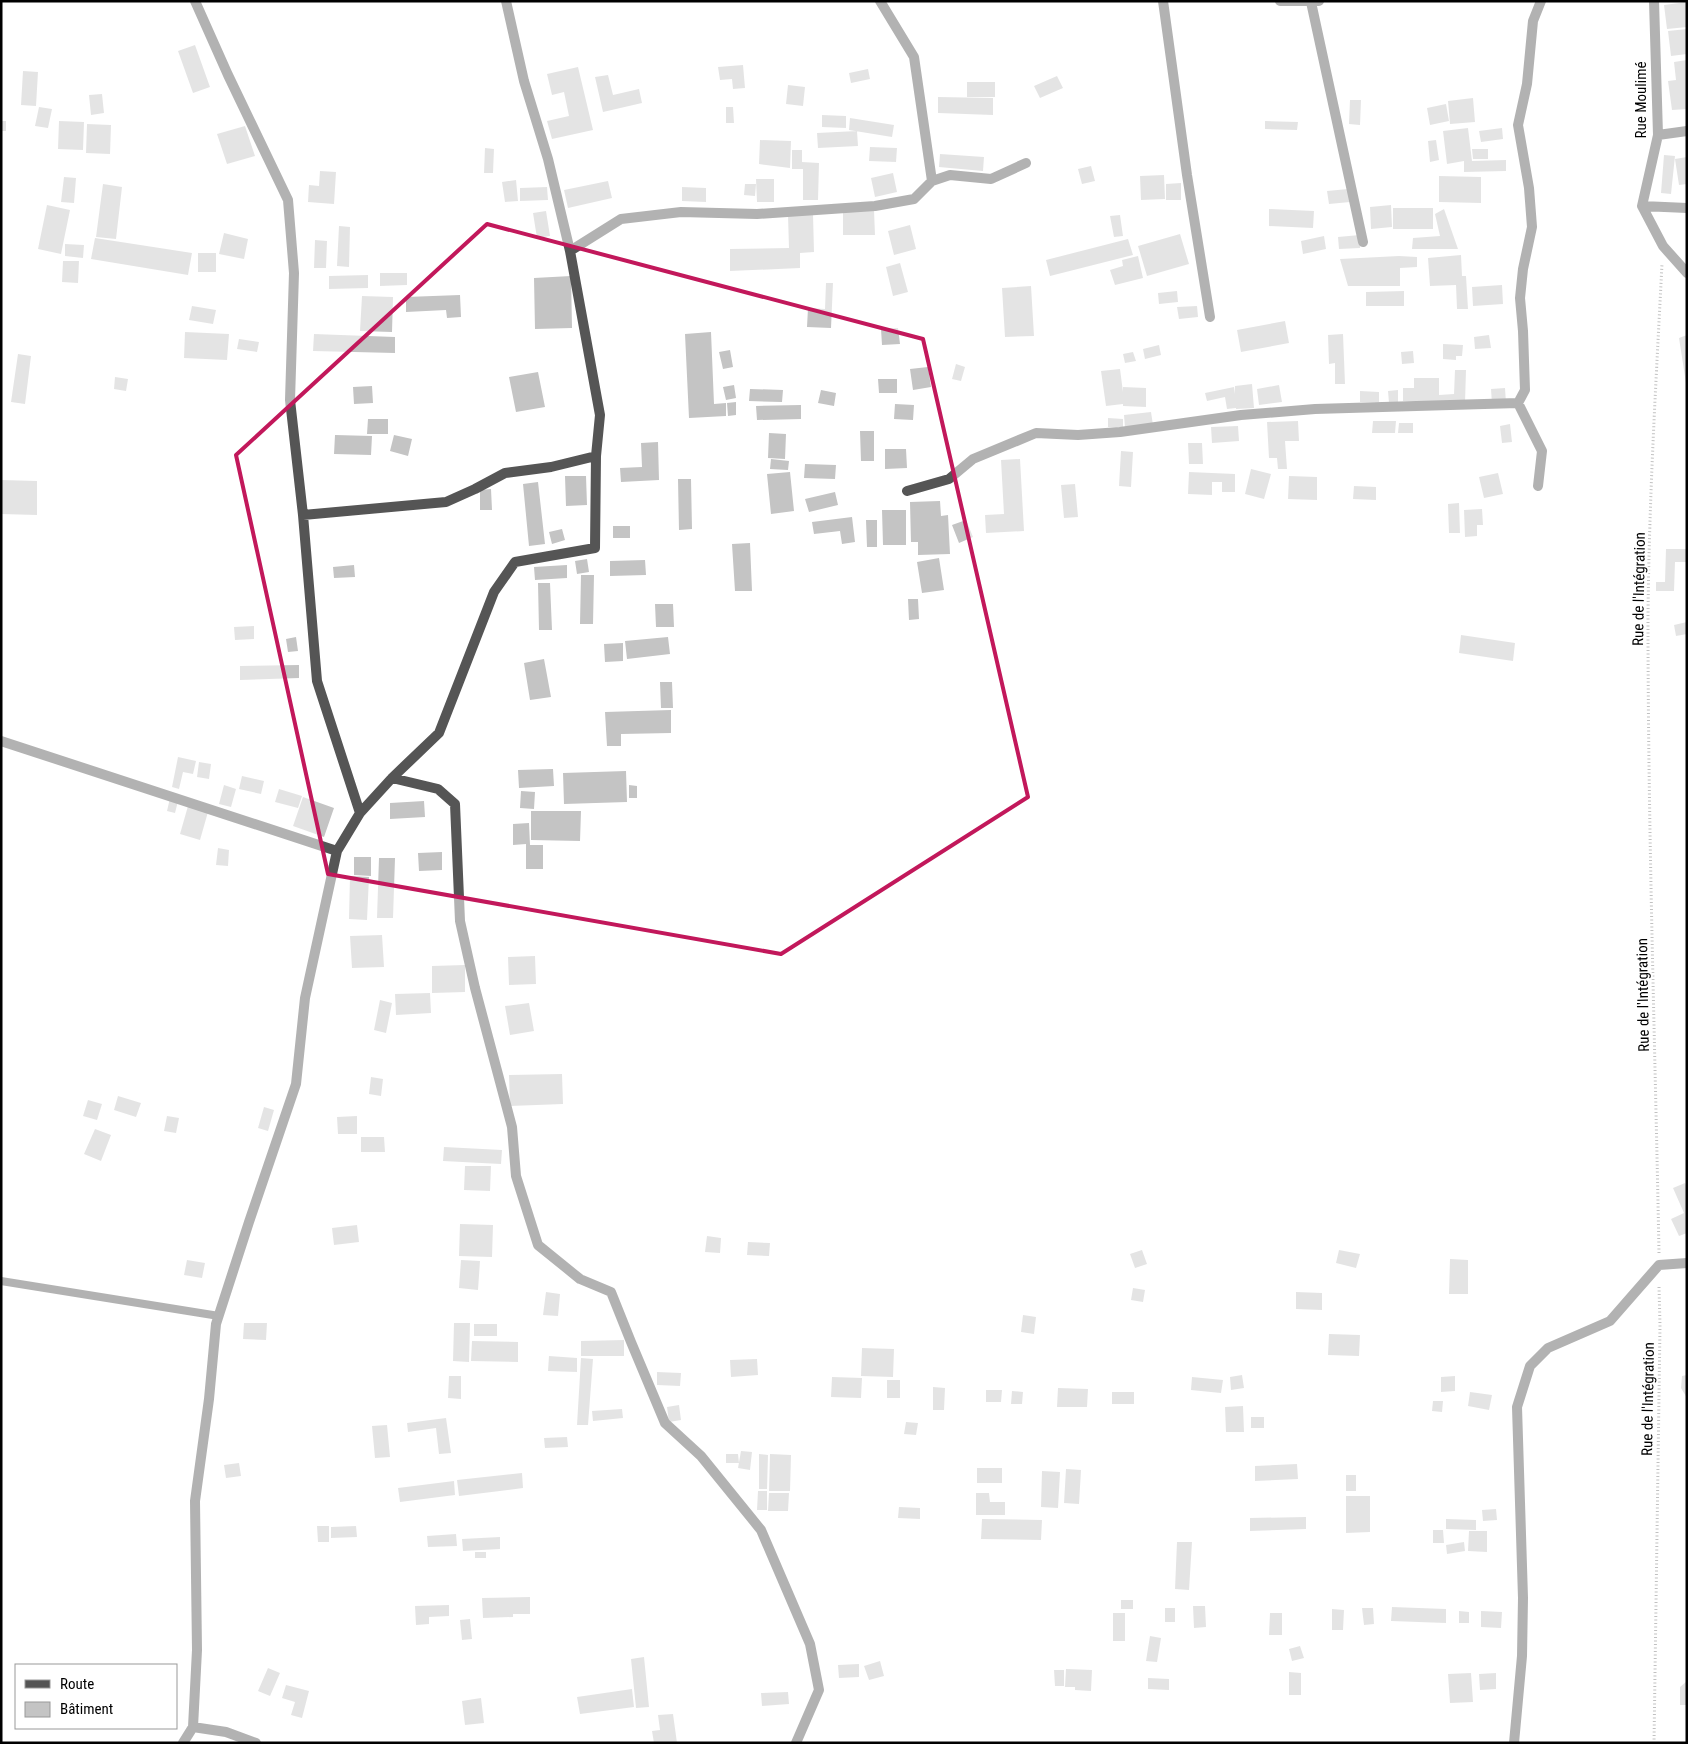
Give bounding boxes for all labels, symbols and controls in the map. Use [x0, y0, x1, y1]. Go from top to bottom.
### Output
street label: Rue Moulimé [1632, 61, 1650, 139]
street label: Rue de l'Intégration [1629, 532, 1649, 646]
street label: Rue de l'Intégration [1633, 938, 1653, 1052]
street label: Rue de l'Intégration [1638, 1342, 1658, 1456]
legend [15, 1664, 178, 1729]
text: Route [60, 1675, 94, 1693]
text: Bâtiment [60, 1700, 113, 1718]

